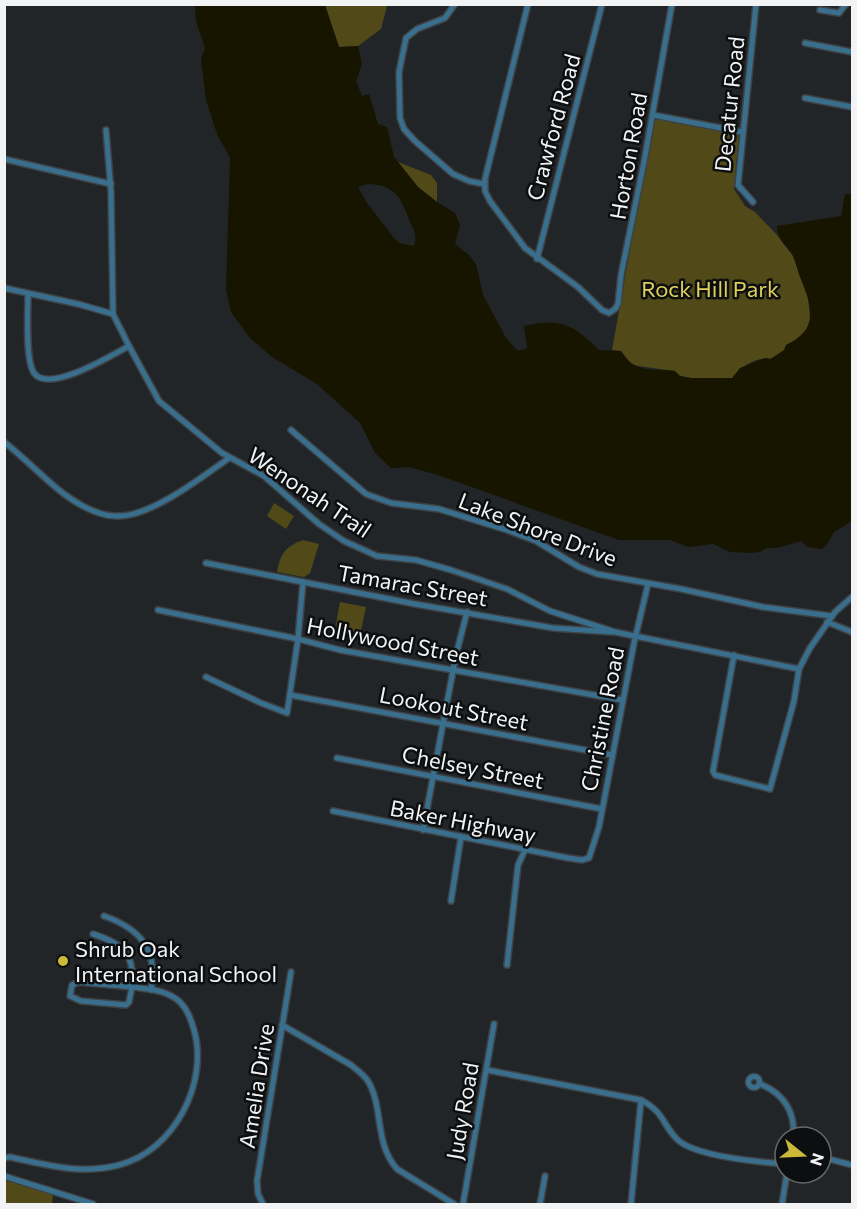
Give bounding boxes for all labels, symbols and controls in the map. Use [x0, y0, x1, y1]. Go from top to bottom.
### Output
street label: Decatur Road [708, 35, 750, 173]
street label: Crawford Road [520, 51, 586, 203]
street label: Horton Road [604, 90, 652, 222]
park label: Rock Hill Park [641, 275, 779, 302]
street label: Wenonah Trail [243, 441, 377, 543]
street label: Lake Shore Drive [455, 486, 621, 572]
street label: Tamarac Street [336, 559, 490, 611]
street label: Hollywood Street [305, 611, 481, 671]
street label: Christine Road [575, 644, 629, 794]
street label: Lookout Street [377, 680, 531, 736]
street label: Chelsey Street [400, 740, 546, 794]
street label: Baker Highway [388, 794, 538, 848]
place label: Shrub Oak International School [75, 935, 277, 987]
marker: Shrub Oak International School [56, 954, 70, 968]
street label: Amelia Drive [233, 1022, 279, 1150]
street label: Judy Road [440, 1060, 484, 1162]
north arrow [773, 1125, 833, 1185]
text: N [807, 1151, 829, 1168]

